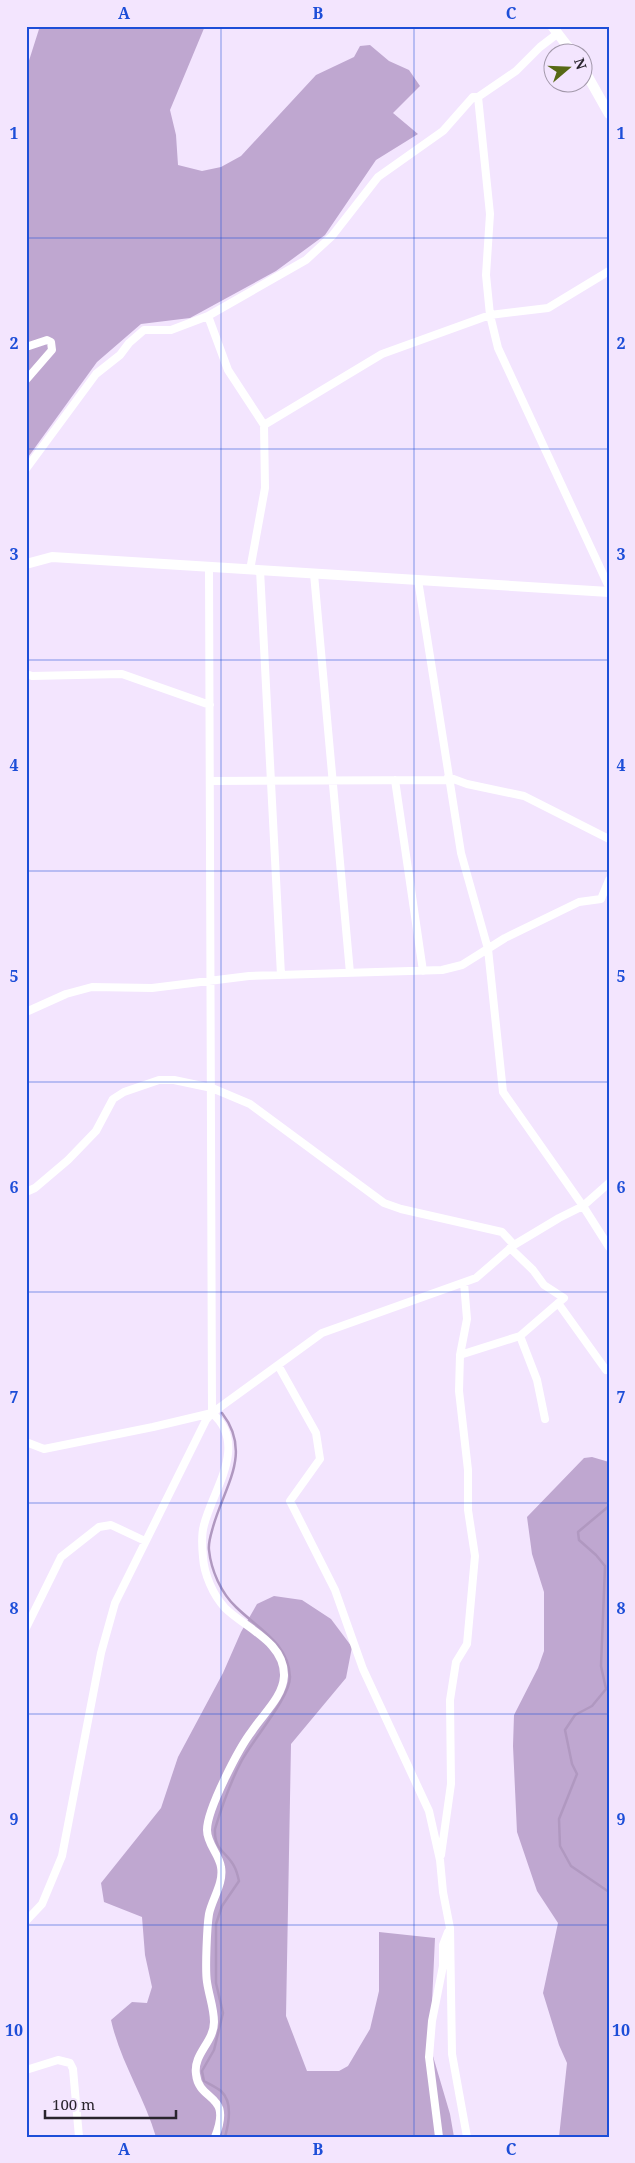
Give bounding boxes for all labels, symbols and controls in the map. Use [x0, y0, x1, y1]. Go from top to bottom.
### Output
text: A [118, 2, 131, 24]
text: B [313, 2, 324, 24]
text: C [506, 2, 517, 24]
north arrow [542, 42, 592, 92]
text: N [570, 55, 592, 72]
text: 1 [9, 122, 19, 144]
text: 1 [616, 122, 626, 144]
text: 2 [9, 332, 19, 354]
text: 2 [616, 332, 626, 354]
text: 3 [9, 543, 19, 565]
text: 3 [616, 543, 626, 565]
text: 4 [9, 754, 19, 776]
text: 4 [616, 754, 626, 776]
text: 5 [9, 965, 19, 987]
text: 5 [616, 965, 626, 987]
text: 6 [9, 1176, 19, 1198]
text: 6 [616, 1176, 626, 1198]
text: 7 [9, 1386, 19, 1408]
text: 7 [616, 1386, 626, 1408]
text: 8 [9, 1597, 19, 1619]
text: 8 [616, 1597, 626, 1619]
text: 9 [9, 1808, 19, 1830]
text: 9 [616, 1808, 626, 1830]
text: 10 [5, 2019, 23, 2041]
text: 10 [612, 2019, 630, 2041]
scale bar [45, 2088, 176, 2120]
text: 100 m [52, 2094, 95, 2114]
text: A [118, 2138, 131, 2160]
text: B [313, 2138, 324, 2160]
text: C [506, 2138, 517, 2160]

